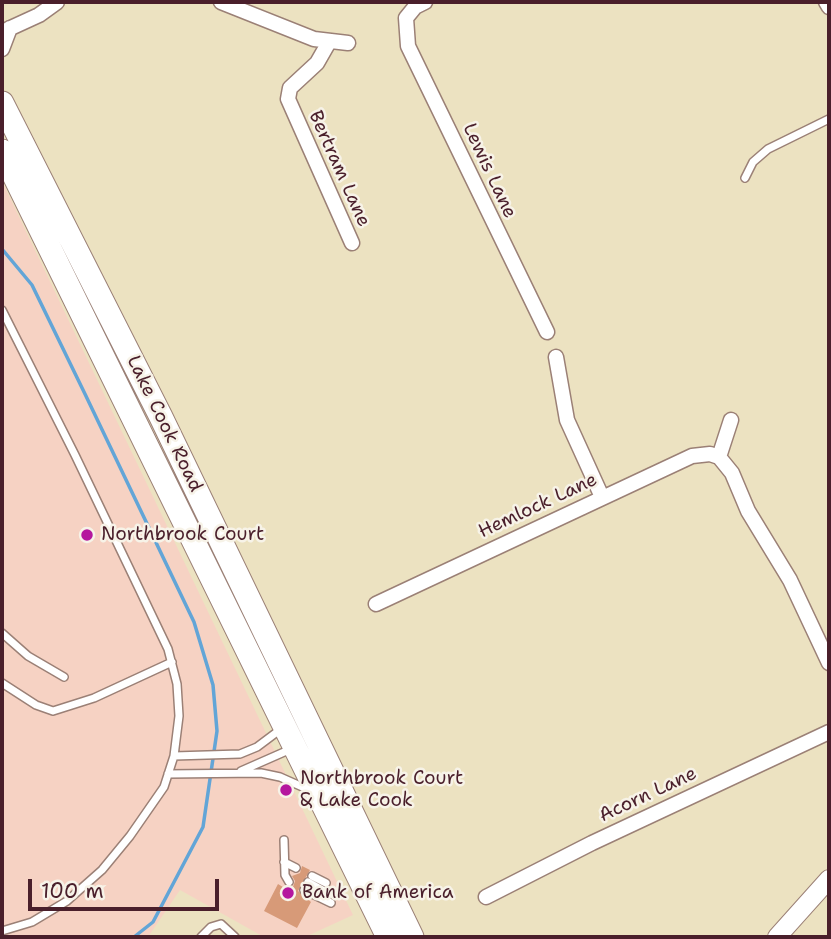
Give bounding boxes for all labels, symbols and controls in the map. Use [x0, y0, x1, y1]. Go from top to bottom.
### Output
street label: Bertram Lane [303, 107, 375, 231]
street label: Lewis Lane [457, 120, 521, 222]
street label: Lake Cook Road [121, 352, 207, 496]
street label: Hemlock Lane [475, 469, 601, 543]
place label: Northbrook Court [101, 524, 264, 546]
marker: Northbrook Court [79, 527, 95, 543]
street label: Acorn Lane [596, 762, 700, 828]
place label: Northbrook Court & Lake Cook [300, 768, 463, 812]
marker: Northbrook Court & Lake Cook [278, 782, 294, 798]
scale bar [32, 866, 222, 910]
text: 100 m [41, 877, 104, 905]
place label: Bank of America [302, 882, 453, 904]
marker: Bank of America [280, 885, 296, 901]

